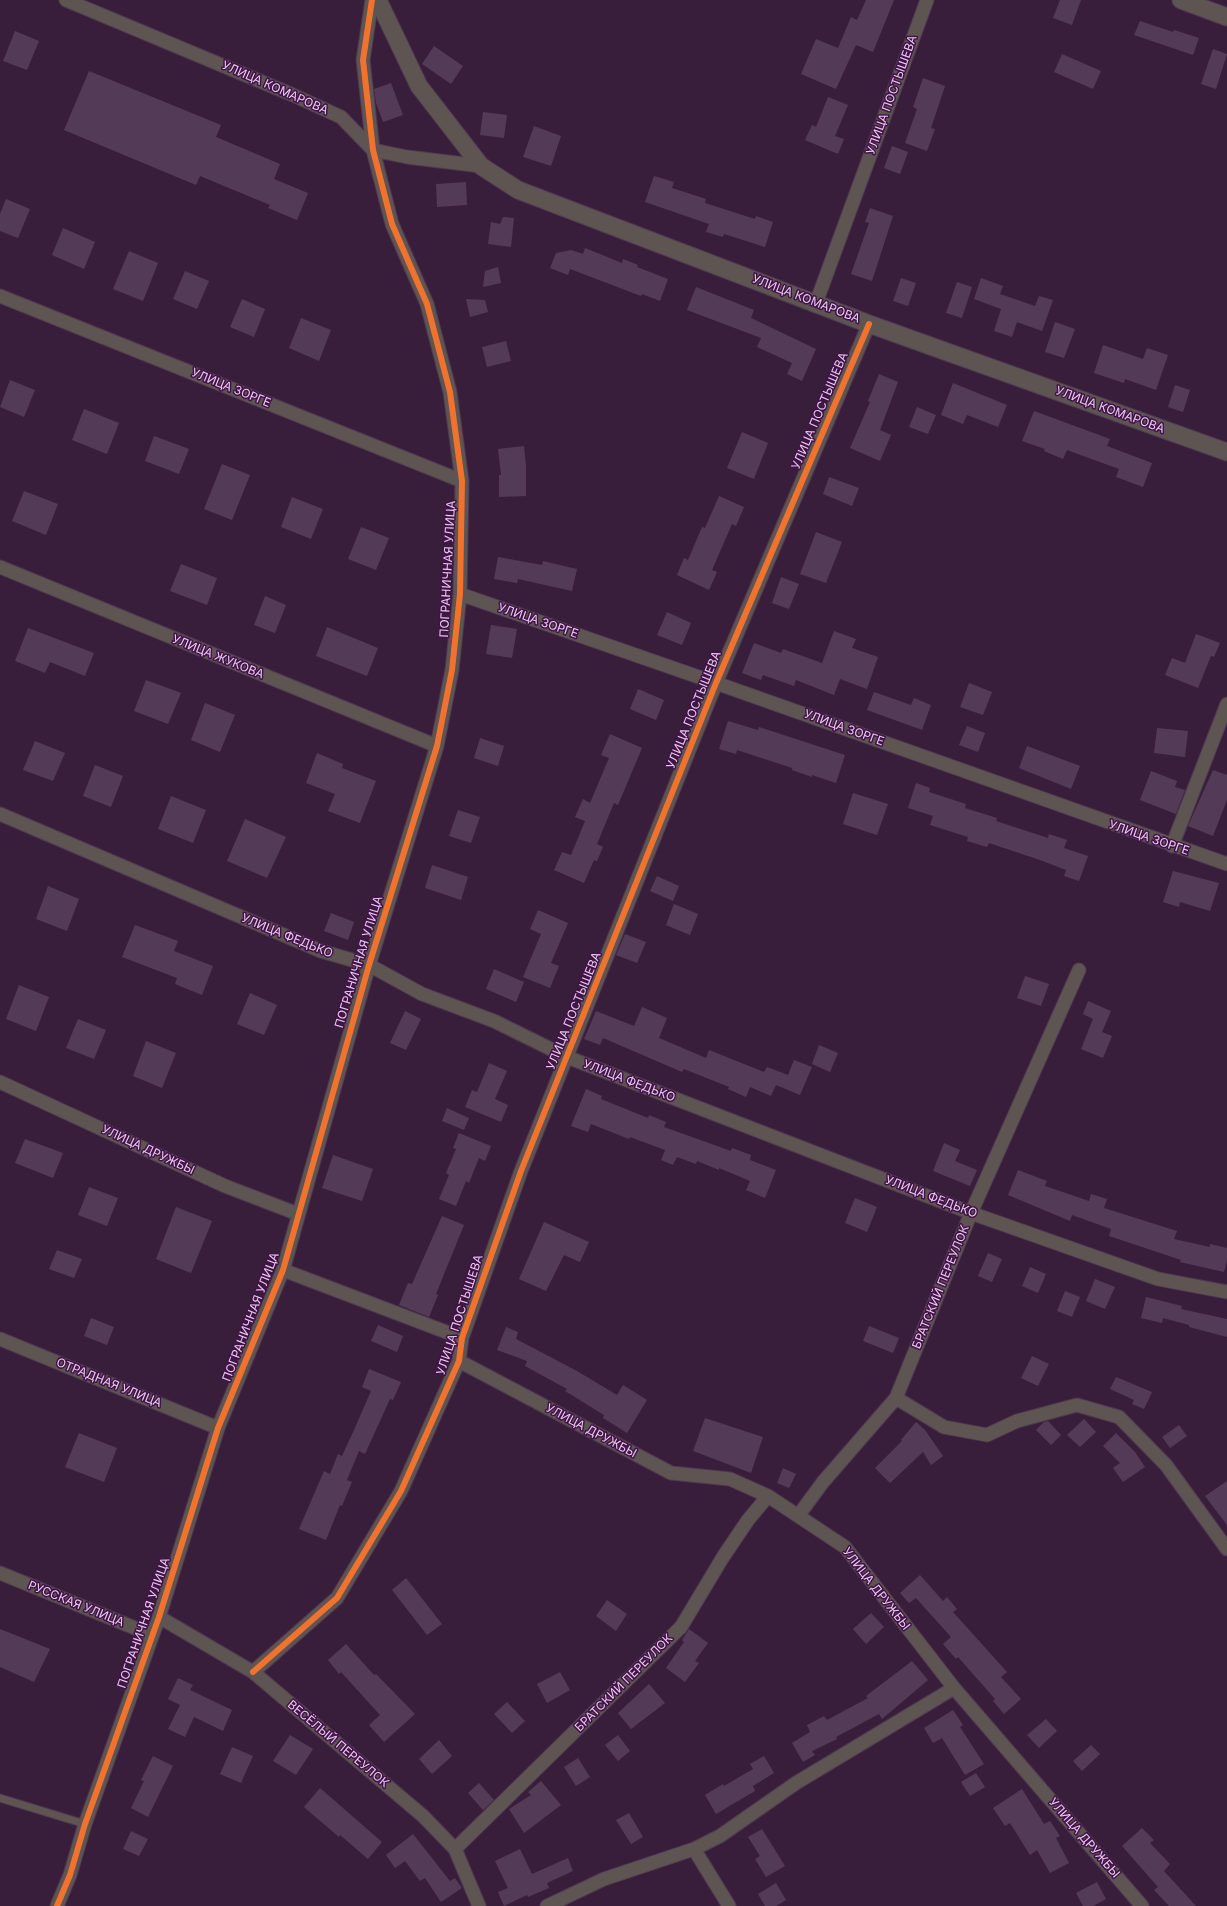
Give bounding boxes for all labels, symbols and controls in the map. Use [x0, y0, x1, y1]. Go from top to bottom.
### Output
street label: УЛИЦА ПОСТЫШЕВА [864, 33, 920, 157]
street label: УЛИЦА КОМАРОВА [220, 58, 330, 118]
street label: УЛИЦА КОМАРОВА [750, 272, 862, 326]
street label: УЛИЦА ПОСТЫШЕВА [789, 350, 851, 472]
street label: УЛИЦА ЗОРГЕ [189, 366, 273, 410]
street label: УЛИЦА КОМАРОВА [1054, 384, 1166, 436]
street label: ПОГРАНИЧНАЯ УЛИЦА [437, 500, 459, 638]
street label: УЛИЦА ЗОРГЕ [496, 600, 580, 642]
street label: УЛИЦА ЖУКОВА [170, 632, 266, 682]
street label: УЛИЦА ПОСТЫШЕВА [664, 649, 724, 771]
street label: УЛИЦА ЗОРГЕ [802, 707, 886, 749]
street label: УЛИЦА ЗОРГЕ [1107, 817, 1191, 859]
street label: ПОГРАНИЧНАЯ УЛИЦА [332, 894, 386, 1030]
street label: УЛИЦА ФЕДЬКО [239, 911, 335, 961]
street label: УЛИЦА ПОСТЫШЕВА [544, 950, 604, 1072]
street label: УЛИЦА ФЕДЬКО [581, 1057, 677, 1105]
street label: УЛИЦА ДРУЖБЫ [99, 1122, 197, 1178]
street label: УЛИЦА ФЕДЬКО [883, 1173, 979, 1221]
street label: БРАТСКИЙ ПЕРЕУЛОК [910, 1223, 972, 1351]
street label: ПОГРАНИЧНАЯ УЛИЦА [220, 1250, 282, 1384]
street label: УЛИЦА ПОСТЫШЕВА [434, 1253, 486, 1377]
street label: ОТРАДНАЯ УЛИЦА [54, 1355, 164, 1411]
street label: УЛИЦА ДРУЖБЫ [543, 1401, 639, 1461]
street label: УЛИЦА ДРУЖБЫ [839, 1545, 913, 1633]
street label: ПОГРАНИЧНАЯ УЛИЦА [115, 1556, 173, 1690]
street label: РУССКАЯ УЛИЦА [26, 1578, 126, 1630]
street label: БРАТСКИЙ ПЕРЕУЛОК [572, 1631, 676, 1735]
street label: ВЕСЁЛЫЙ ПЕРЕУЛОК [284, 1697, 392, 1791]
street label: УЛИЦА ДРУЖБЫ [1046, 1795, 1122, 1881]

